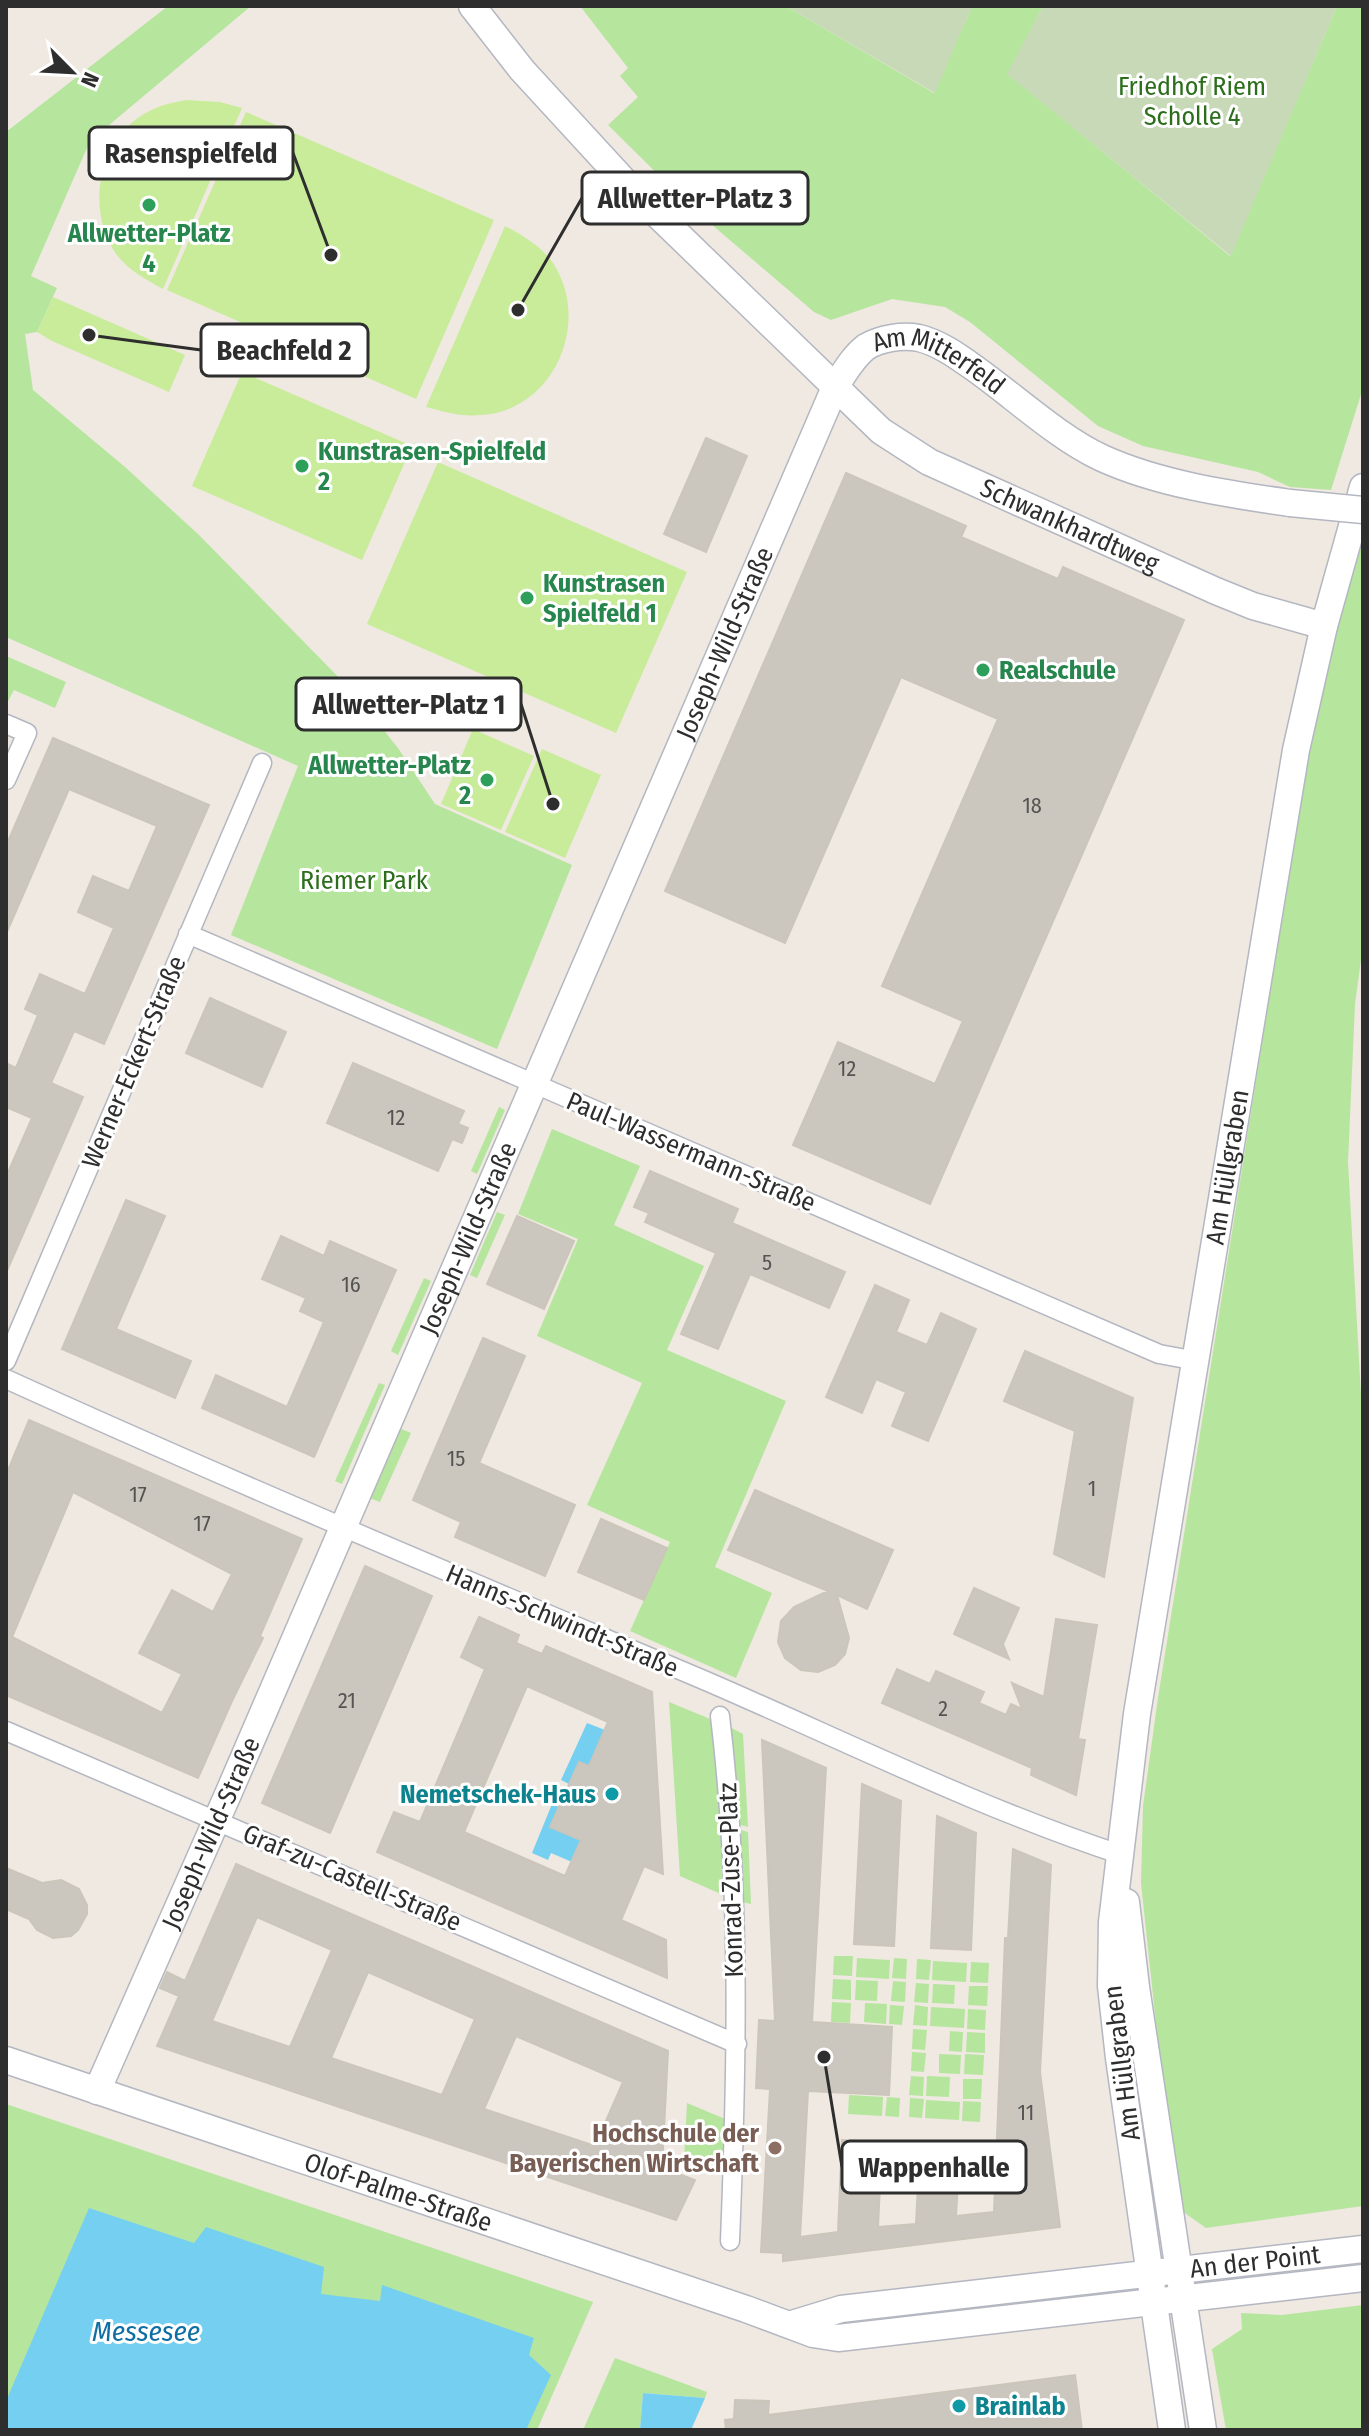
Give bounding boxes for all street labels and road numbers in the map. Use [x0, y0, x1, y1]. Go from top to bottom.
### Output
street label: Am Mitterfeld [868, 321, 1011, 401]
street label: Schwankhardtweg [976, 472, 1165, 579]
street label: Joseph-Wild-Straße [669, 542, 780, 744]
street label: Werner-Eckert-Straße [75, 951, 193, 1173]
street label: Paul-Wassermann-Straße [562, 1085, 820, 1219]
street label: Am Hüllgraben [1199, 1087, 1255, 1247]
street label: Joseph-Wild-Straße [413, 1137, 523, 1339]
street label: Hanns-Schwindt-Straße [441, 1558, 683, 1684]
street label: Joseph-Wild-Straße [155, 1732, 266, 1934]
street label: Konrad-Zuse-Platz [712, 1782, 750, 1978]
street label: Graf-zu-Castell-Straße [238, 1818, 466, 1938]
street label: Am Hüllgraben [1097, 1983, 1147, 2143]
street label: Olof-Palme-Straße [301, 2146, 496, 2238]
street label: An der Point [1188, 2238, 1322, 2284]

